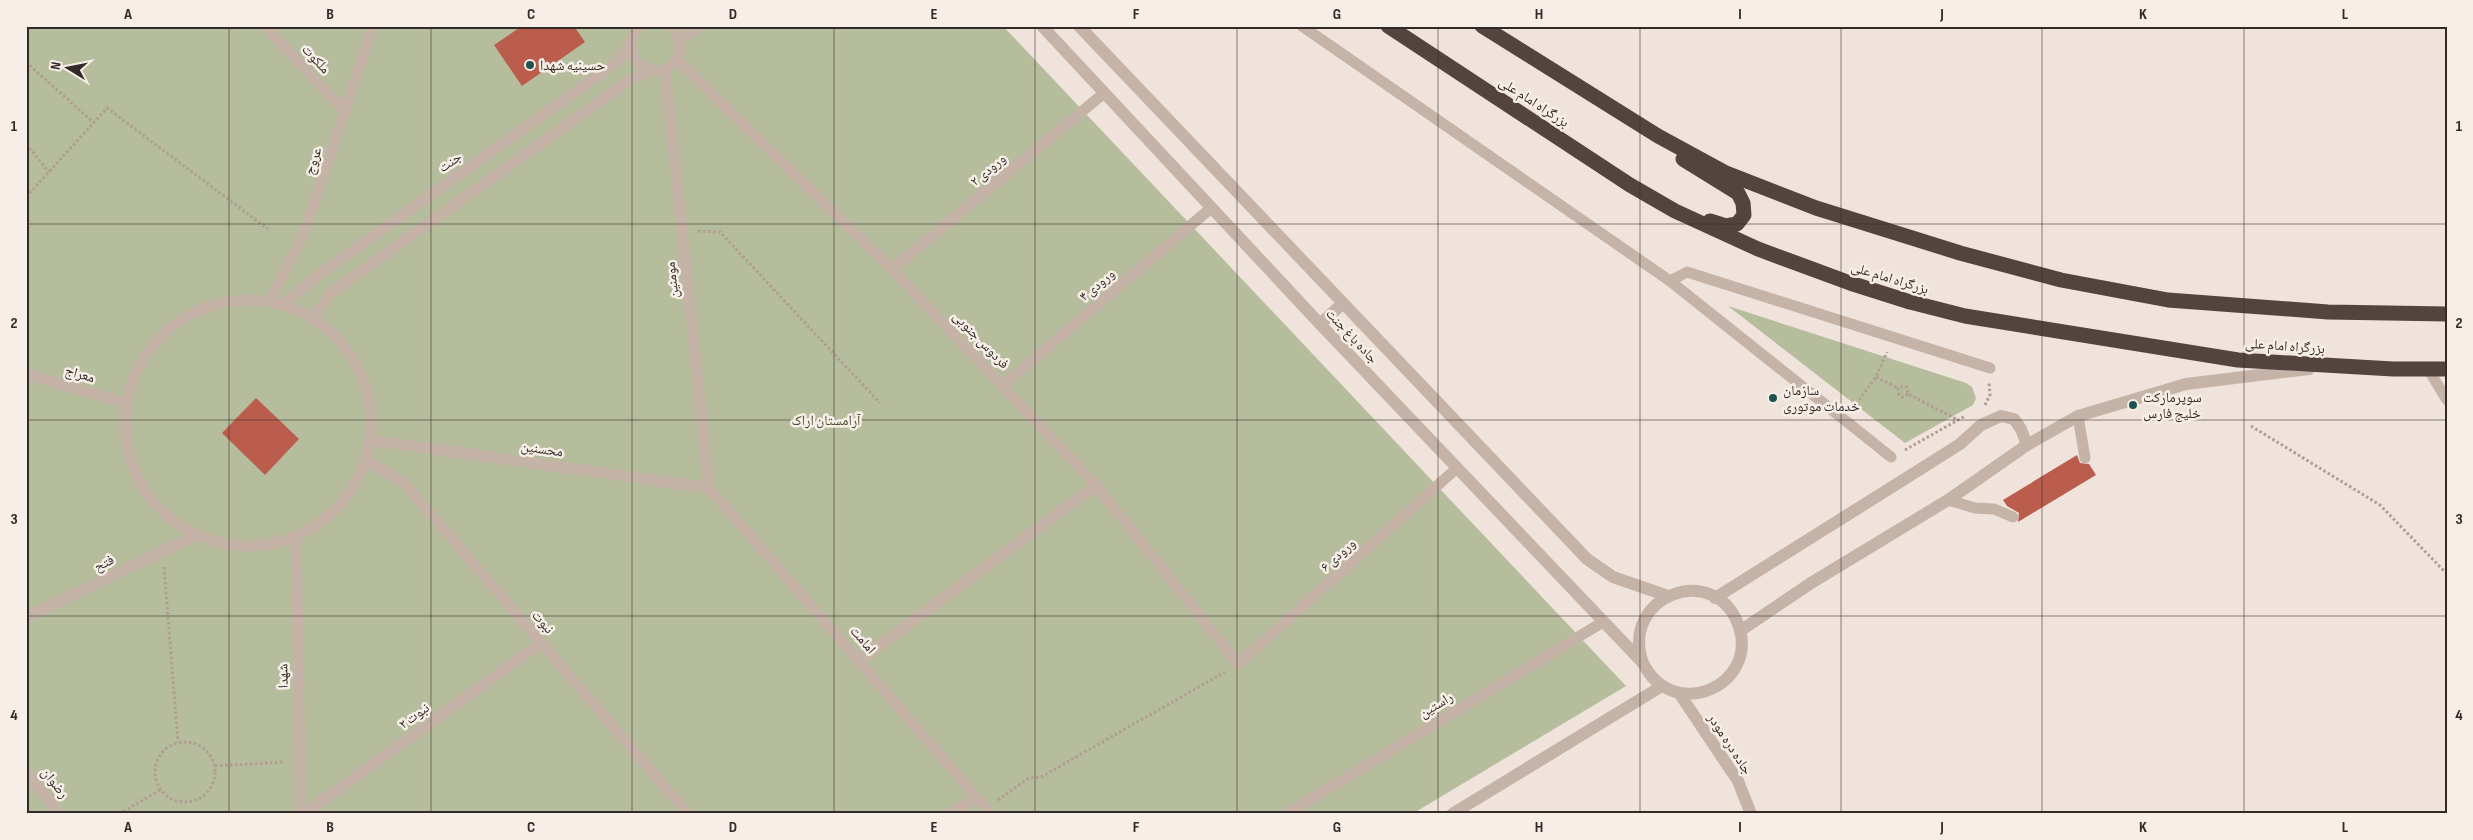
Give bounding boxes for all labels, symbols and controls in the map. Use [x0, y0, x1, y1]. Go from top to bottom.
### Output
text: A [123, 5, 132, 24]
text: B [326, 5, 334, 24]
text: C [527, 5, 535, 24]
text: D [729, 5, 737, 24]
text: E [931, 5, 938, 24]
text: F [1133, 5, 1140, 24]
text: G [1333, 5, 1341, 24]
text: H [1535, 5, 1543, 24]
text: I [1738, 5, 1742, 24]
text: J [1939, 5, 1944, 24]
text: K [2139, 5, 2147, 24]
text: L [2342, 5, 2349, 24]
street label: ملکوت [298, 41, 334, 77]
north arrow [42, 42, 92, 92]
place label: حسینیه شهدا [540, 57, 606, 74]
marker: حسینیه شهدا [524, 59, 536, 71]
text: N [47, 61, 65, 71]
street label: بزرگراه امام علی [1495, 73, 1572, 132]
text: 1 [11, 117, 18, 136]
text: 1 [2456, 117, 2463, 136]
street label: عروج [301, 145, 326, 177]
street label: جنت [435, 148, 465, 176]
street label: ورودی ۲ [967, 150, 1009, 190]
street label: بزرگراه امام علی [1849, 258, 1931, 299]
street label: مومنین [662, 261, 682, 299]
street label: ورودی ۴ [1076, 265, 1118, 305]
street label: جاده باغ جنت [1322, 305, 1382, 368]
street label: فردوس جنوبی [949, 308, 1013, 372]
text: 2 [10, 314, 18, 333]
text: 2 [2455, 314, 2463, 333]
street label: بزرگراه امام علی [2244, 335, 2326, 358]
street label: معراج [63, 362, 97, 387]
place label: سازمان خدمات موتوری [1783, 382, 1860, 415]
place label: سوپرمارکت خلیج فارس [2143, 389, 2202, 423]
marker: سازمان خدمات موتوری [1767, 392, 1779, 404]
marker: سوپرمارکت خلیج فارس [2127, 399, 2139, 411]
park label: آرامستان اراک [792, 412, 861, 429]
street label: محسنین [520, 438, 564, 460]
text: 3 [10, 510, 18, 529]
text: 3 [2455, 510, 2463, 529]
street label: ورودی ۶ [1317, 535, 1359, 575]
street label: فتح [91, 551, 117, 576]
street label: نبوت [528, 607, 558, 637]
street label: امامت [846, 623, 880, 657]
street label: شهدا [274, 664, 292, 688]
street label: راستین [1416, 688, 1456, 722]
street label: نبوت ۲ [395, 699, 433, 733]
text: 4 [10, 706, 18, 725]
text: 4 [2455, 706, 2463, 725]
street label: جاده دره مودر [1703, 709, 1756, 778]
street label: رضوان [38, 764, 72, 802]
text: A [123, 818, 132, 837]
text: B [326, 818, 334, 837]
text: C [527, 818, 535, 837]
text: D [729, 818, 737, 837]
text: E [931, 818, 938, 837]
text: F [1133, 818, 1140, 837]
text: G [1333, 818, 1341, 837]
text: H [1535, 818, 1543, 837]
text: I [1738, 818, 1742, 837]
text: J [1939, 818, 1944, 837]
text: K [2139, 818, 2147, 837]
text: L [2342, 818, 2349, 837]

